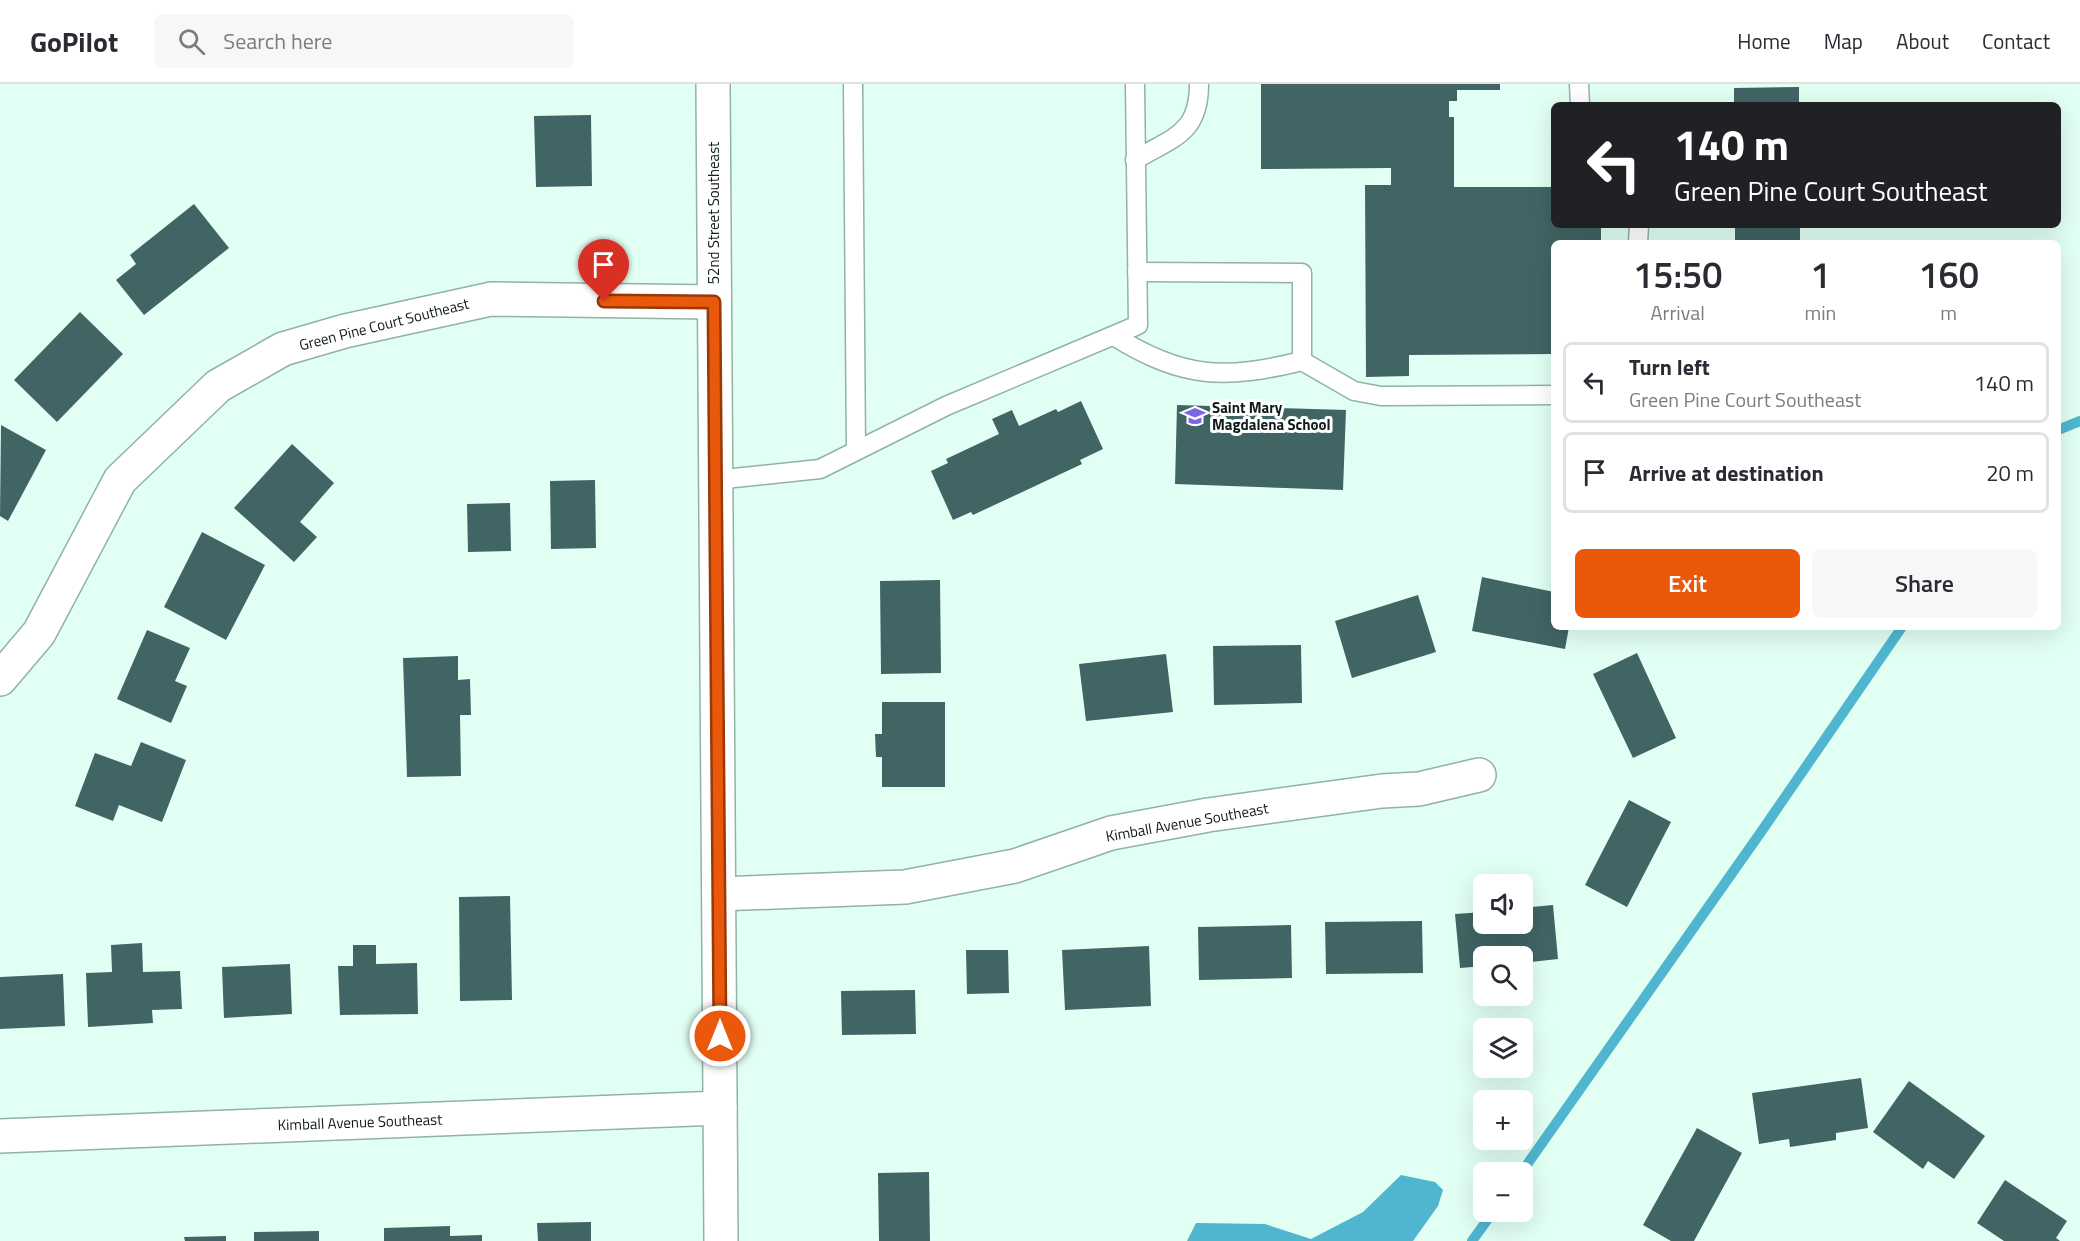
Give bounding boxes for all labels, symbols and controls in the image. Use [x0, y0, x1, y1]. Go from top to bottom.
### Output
search box [154, 14, 574, 68]
text: GoPilot [30, 20, 118, 63]
text: Search here [223, 24, 332, 58]
icon: search [175, 25, 208, 58]
text: Home [1737, 25, 1791, 57]
text: Map [1824, 25, 1863, 57]
text: About [1896, 25, 1949, 57]
text: Contact [1982, 25, 2050, 57]
text: 140 m [1674, 112, 1789, 176]
icon: left [1575, 126, 1653, 204]
street label: 52nd Street Southeast [702, 141, 725, 284]
text: Green Pine Court Southeast [1674, 170, 1988, 211]
pin [578, 239, 629, 301]
text: 15:50 [1633, 247, 1722, 302]
text: 1 [1810, 247, 1830, 302]
text: 160 [1918, 247, 1979, 302]
icon: arrive [587, 248, 620, 281]
street label: Green Pine Court Southeast [297, 292, 472, 356]
text: Arrival [1651, 297, 1705, 328]
text: min [1804, 297, 1836, 328]
text: m [1940, 297, 1957, 328]
text: Turn left [1629, 350, 1710, 384]
icon: left [1578, 366, 1611, 399]
text: 140 m [1974, 366, 2034, 400]
text: Green Pine Court Southeast [1629, 384, 1861, 415]
place label: Saint Mary Magdalena School [1212, 396, 1331, 436]
school or university icon: Saint Mary Magdalena School [1183, 404, 1207, 428]
icon: arrive [1578, 456, 1611, 489]
text: Arrive at destination [1629, 456, 1824, 490]
text: 20 m [1986, 456, 2034, 490]
button: Exit [1575, 549, 1800, 618]
button: Share [1812, 549, 2037, 618]
street label: Kimball Avenue Southeast [1104, 796, 1271, 848]
map controls [1473, 874, 1533, 1222]
button: sound [1473, 874, 1533, 934]
button: search [1473, 946, 1533, 1006]
position arrow [688, 1004, 752, 1068]
button: layers [1473, 1018, 1533, 1078]
button: + [1473, 1090, 1533, 1150]
street label: Kimball Avenue Southeast [277, 1108, 444, 1136]
button: − [1473, 1162, 1533, 1222]

